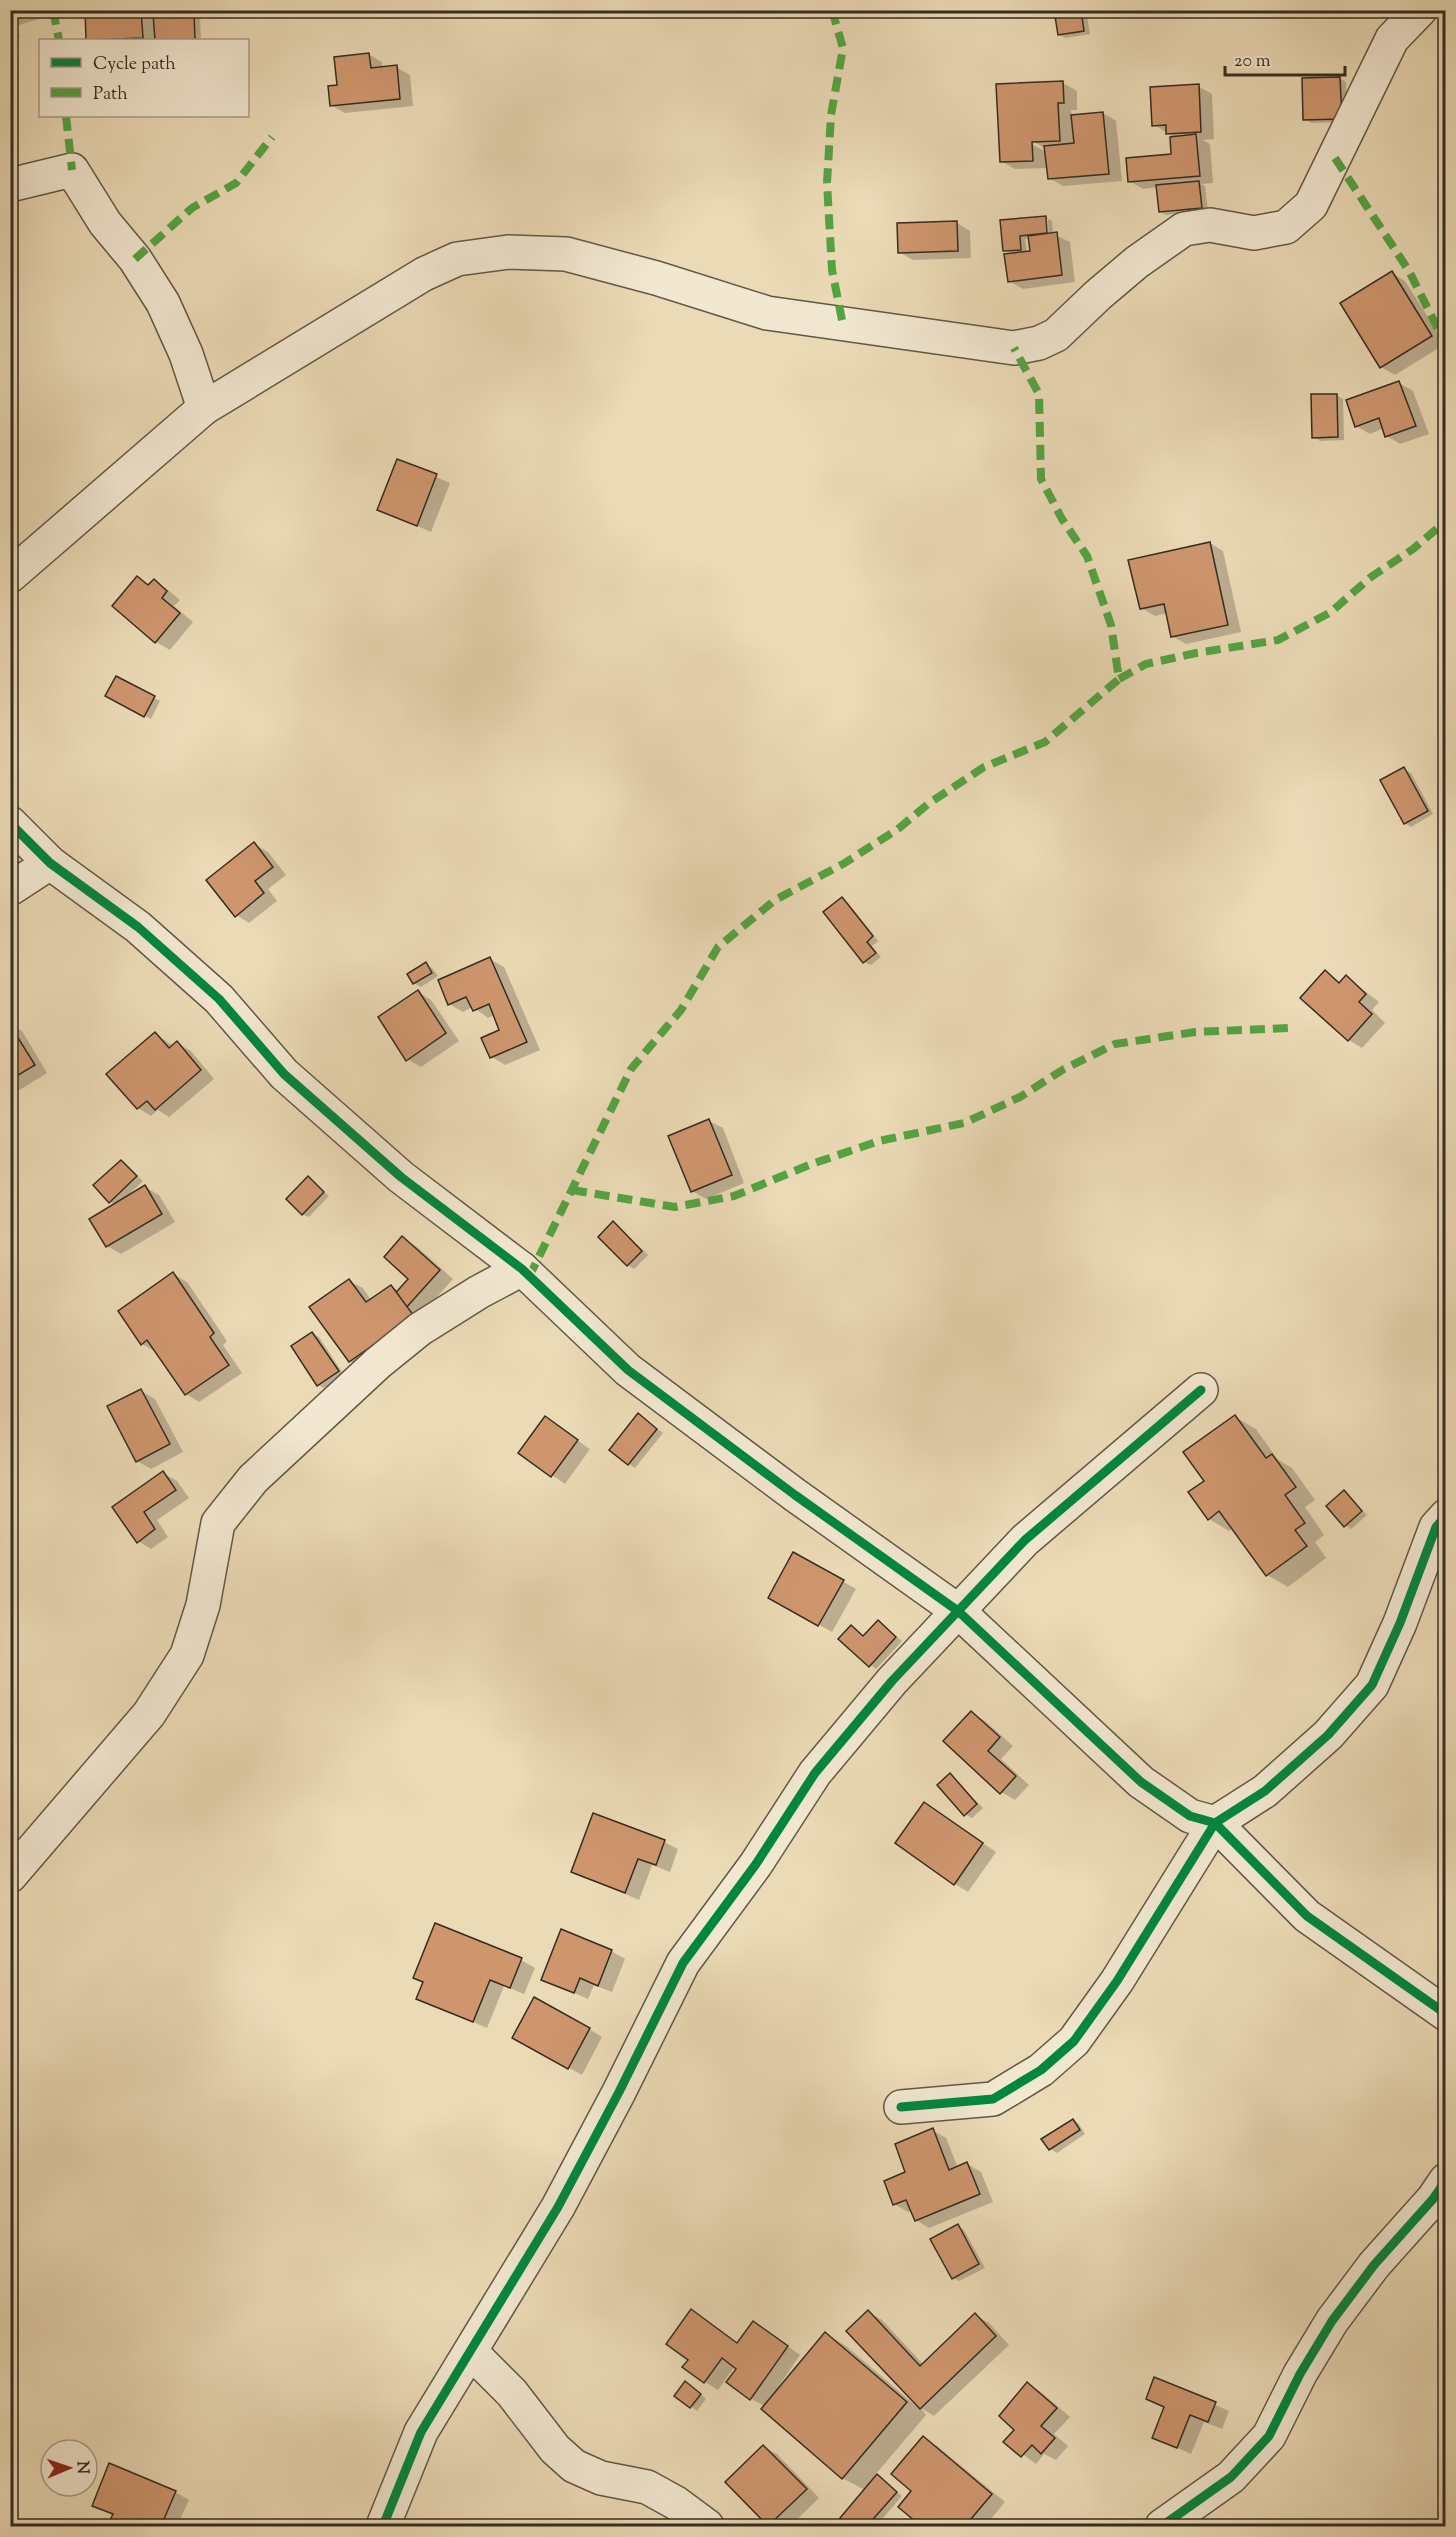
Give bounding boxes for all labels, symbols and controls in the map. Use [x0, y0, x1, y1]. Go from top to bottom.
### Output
legend [39, 39, 249, 117]
scale bar [1225, 39, 1345, 77]
text: 20 m [1234, 49, 1271, 75]
text: Cycle path [93, 52, 176, 78]
text: Path [93, 82, 128, 108]
north arrow [39, 2438, 99, 2498]
text: N [70, 2461, 93, 2475]

